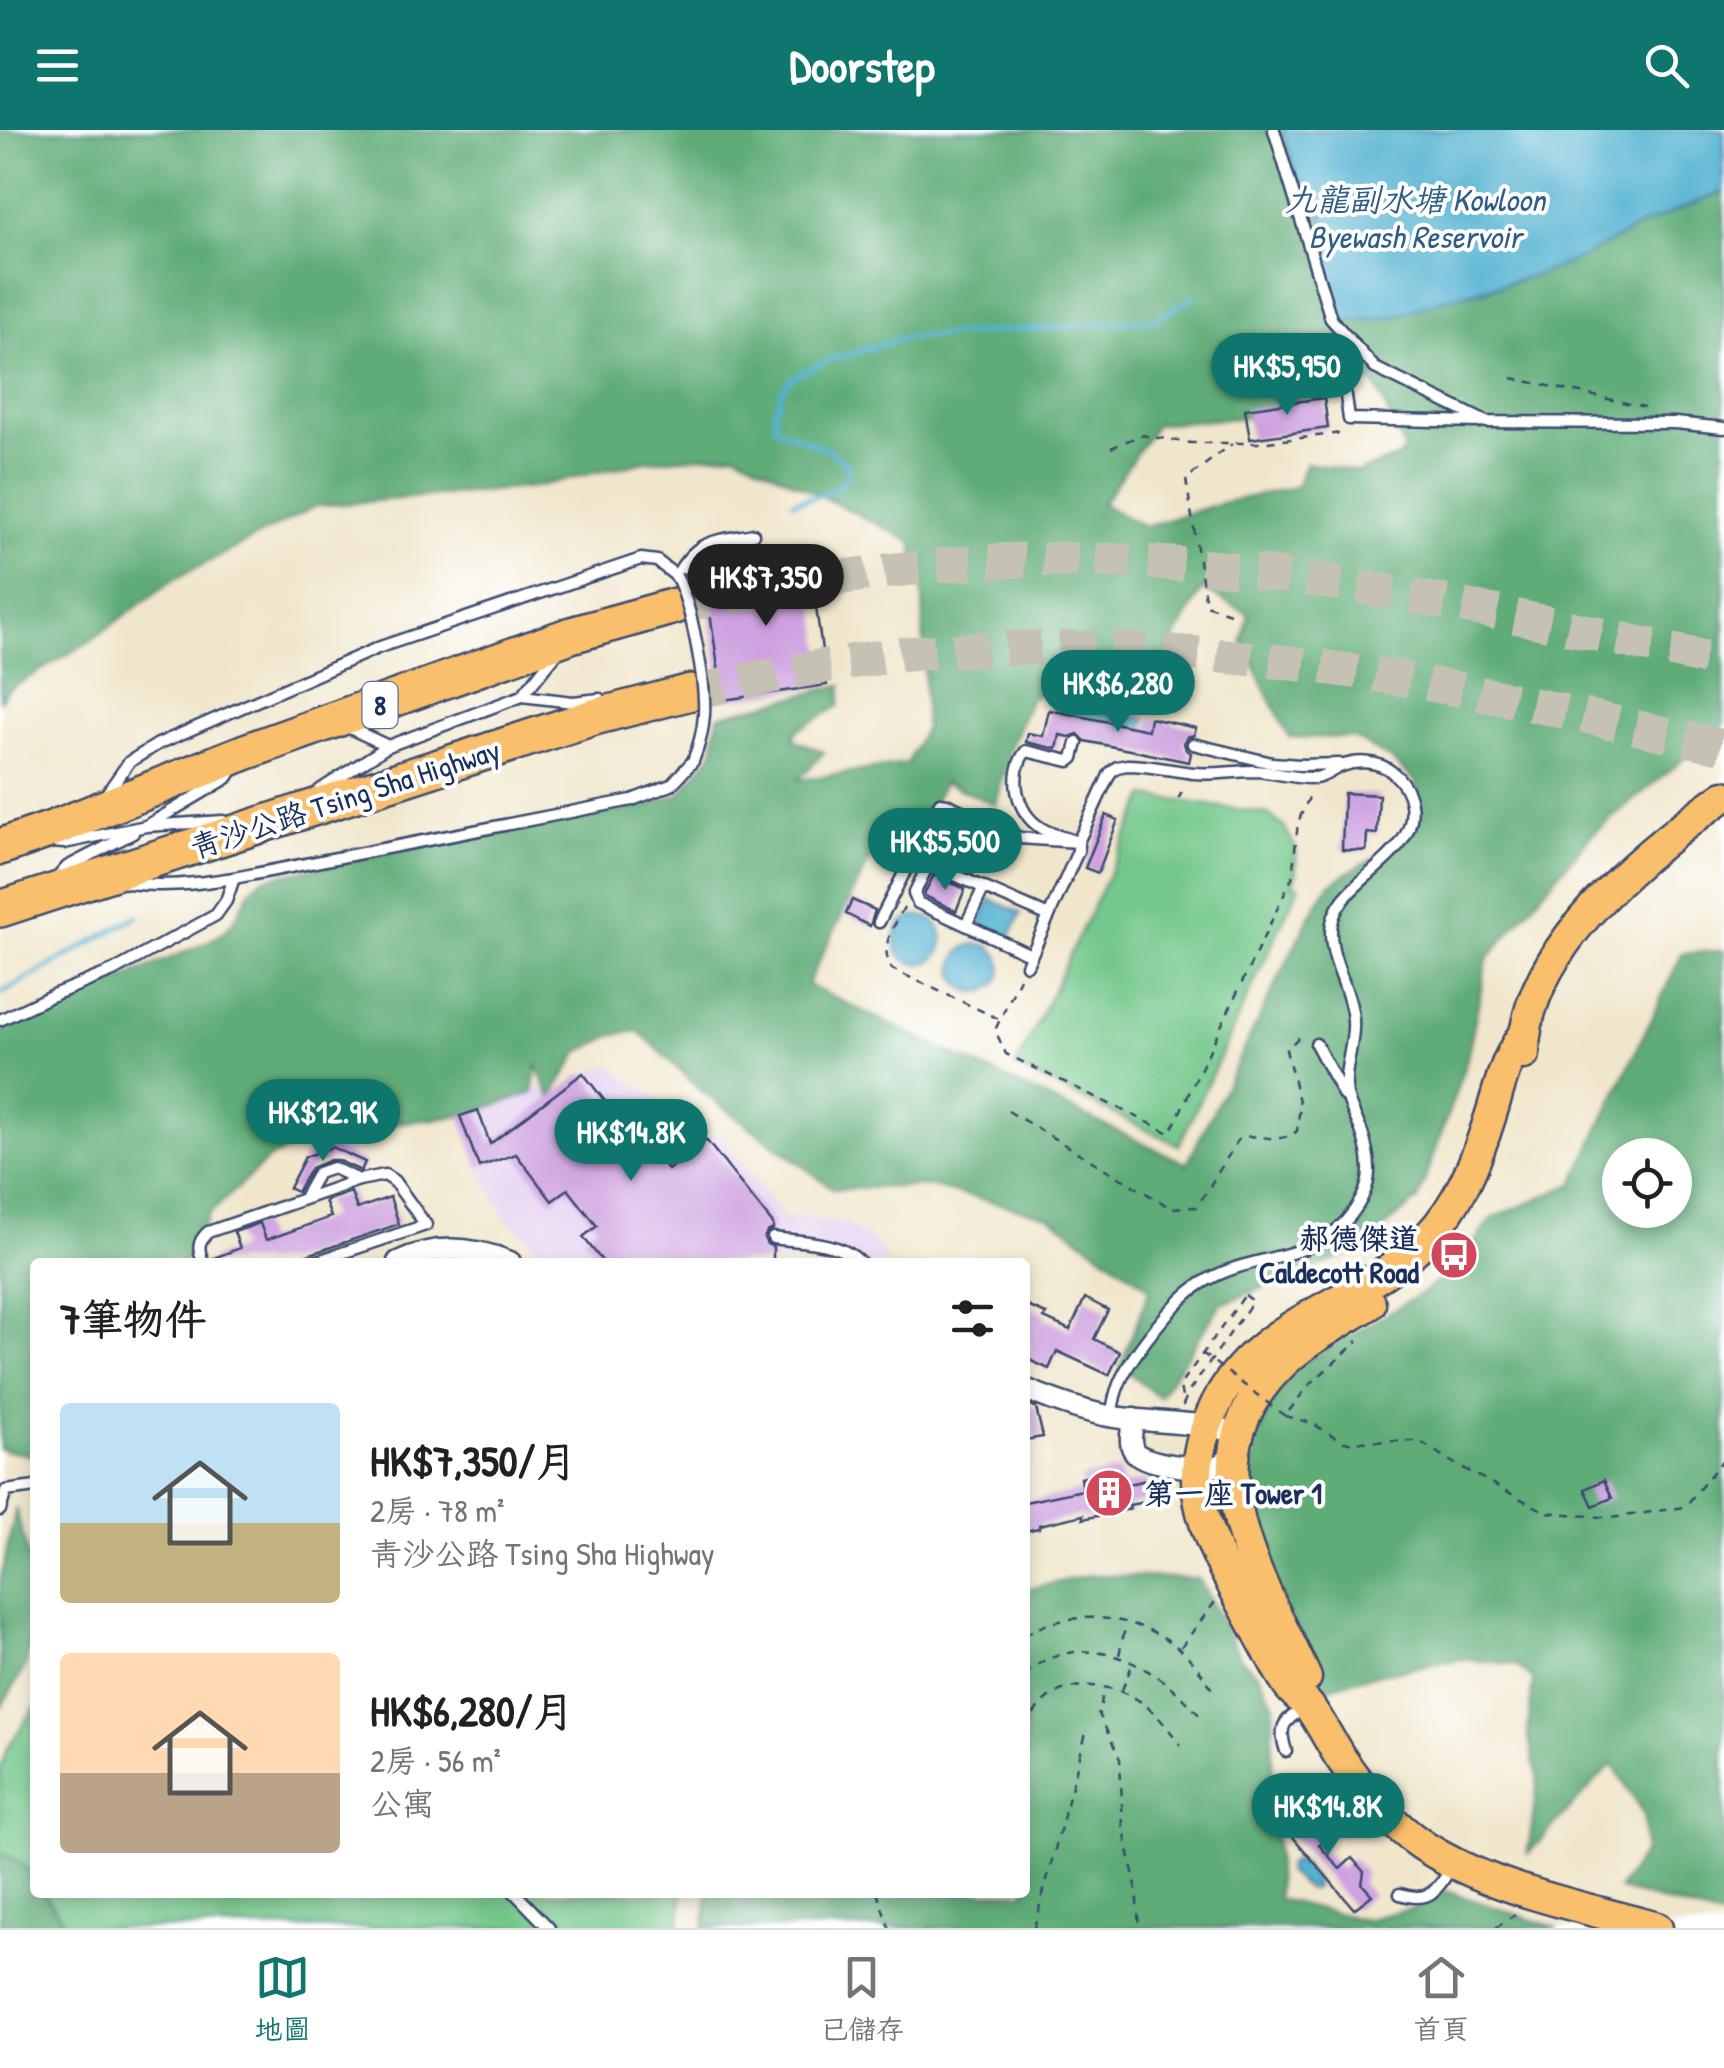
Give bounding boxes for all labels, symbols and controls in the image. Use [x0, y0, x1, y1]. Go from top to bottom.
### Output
text: Doorstep [790, 35, 934, 96]
icon: menu [30, 38, 85, 93]
icon: search [1639, 38, 1694, 93]
water label: 九龍副水塘 Kowloon Byewash Reservoir [1285, 178, 1548, 258]
pin: HK$5,950 [1184, 333, 1390, 418]
text: HK$5,950 [1233, 344, 1341, 387]
pin: HK$7,350 [663, 544, 869, 629]
text: HK$7,350 [710, 555, 822, 598]
pin: HK$6,280 [1015, 650, 1221, 735]
text: HK$6,280 [1063, 661, 1173, 704]
road number: 8 [362, 682, 398, 728]
street label: 青沙公路 Tsing Sha Highway [185, 729, 505, 867]
pin: HK$5,500 [842, 808, 1048, 893]
text: HK$5,500 [890, 819, 1000, 862]
pin: HK$12.9K [220, 1079, 426, 1164]
text: HK$12.9K [268, 1090, 378, 1133]
pin: HK$14.8K [528, 1099, 734, 1184]
text: HK$14.8K [577, 1110, 686, 1153]
map controls [1602, 1138, 1692, 1228]
button: locate [1602, 1138, 1692, 1228]
place label: 郝德傑道 Caldecott Road [1259, 1218, 1419, 1292]
bus stop icon: 郝德傑道 Caldecott Road [1428, 1229, 1480, 1281]
text: 7筆物件 [60, 1290, 207, 1347]
icon: filters [945, 1291, 1000, 1346]
text: HK$7,350/月 [370, 1432, 577, 1489]
icon: home [140, 1443, 260, 1563]
building icon: 第一座 Tower 1 [1083, 1467, 1135, 1519]
place label: 第一座 Tower 1 [1144, 1473, 1322, 1513]
text: 2房 · 78 m² [370, 1489, 504, 1532]
text: 青沙公路 Tsing Sha Highway [370, 1532, 715, 1575]
text: HK$6,280/月 [370, 1682, 575, 1739]
icon: home [140, 1693, 260, 1813]
text: 2房 · 56 m² [370, 1739, 501, 1782]
pin: HK$14.8K [1225, 1773, 1431, 1858]
text: 公寓 [370, 1782, 434, 1825]
text: HK$14.8K [1274, 1784, 1383, 1827]
tab: 地圖 [255, 1950, 311, 2048]
tab: 已儲存 [820, 1950, 904, 2048]
tab: 首頁 [1413, 1950, 1469, 2048]

